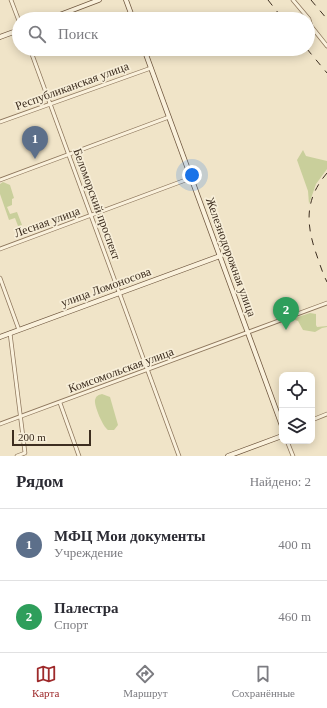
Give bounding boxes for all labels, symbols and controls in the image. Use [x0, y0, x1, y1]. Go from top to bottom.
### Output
search box [12, 12, 315, 56]
icon: search [26, 23, 48, 45]
text: Поиск [58, 26, 98, 42]
street label: Республиканская улица [13, 59, 131, 113]
pin: 1 [22, 126, 48, 159]
street label: Беломорский проспект [70, 147, 124, 262]
your location [182, 165, 202, 185]
street label: Железнодорожная улица [203, 196, 259, 319]
street label: Лесная улица [12, 203, 82, 240]
street label: улица Ломоносова [59, 264, 154, 310]
pin: 2 [273, 297, 299, 330]
street label: Комсомольская улица [66, 344, 176, 396]
map controls [279, 372, 315, 444]
button: locate [279, 372, 315, 408]
button: layers [279, 408, 315, 444]
scale bar [12, 428, 91, 447]
text: 200 m [18, 431, 46, 443]
text: Рядом [16, 472, 64, 491]
text: Найдено: 2 [250, 474, 311, 489]
text: МФЦ Мои документы [54, 528, 206, 544]
text: 1 [26, 537, 32, 552]
text: 400 m [278, 537, 311, 552]
text: Учреждение [54, 545, 123, 560]
text: Палестра [54, 600, 119, 616]
text: 2 [26, 609, 32, 624]
text: 460 m [278, 609, 311, 624]
text: Спорт [54, 617, 88, 632]
tab: Карта [32, 663, 59, 699]
tab: Маршрут [123, 663, 168, 699]
tab: Сохранённые [232, 663, 295, 699]

